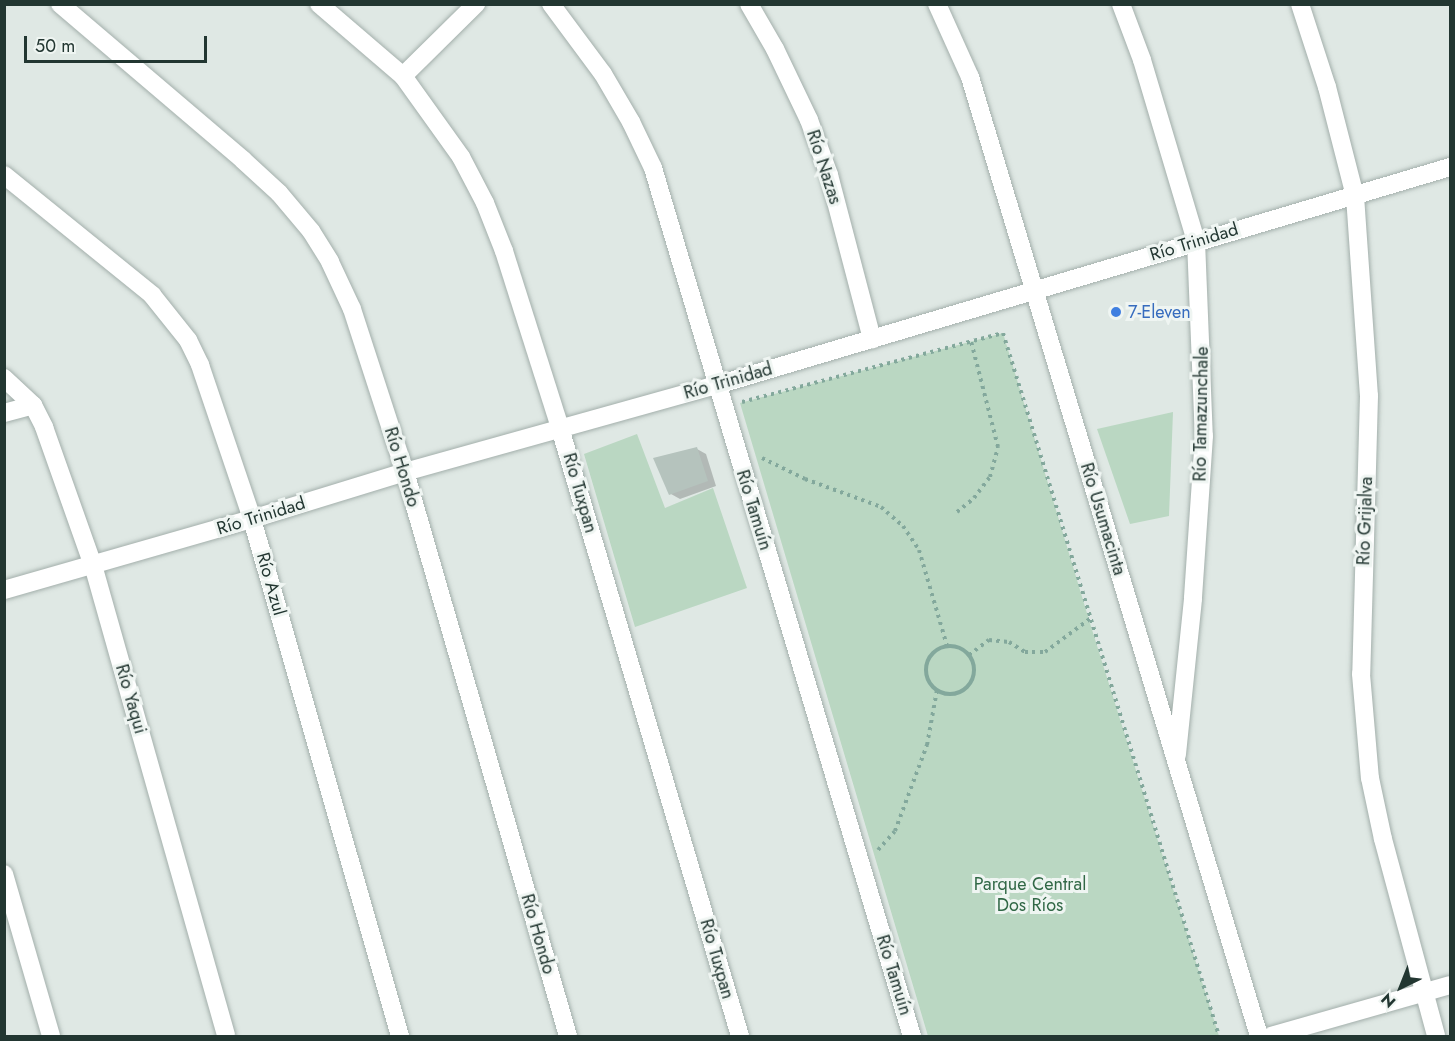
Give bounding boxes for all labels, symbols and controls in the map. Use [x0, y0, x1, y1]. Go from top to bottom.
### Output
scale bar [27, 24, 210, 62]
text: 50 m [35, 33, 75, 59]
street label: Río Nazas [802, 127, 846, 207]
street label: Río Trinidad [1147, 218, 1241, 266]
place label: 7-Eleven [1128, 301, 1191, 323]
marker: 7-Eleven [1109, 305, 1123, 319]
street label: Río Tamazunchale [1189, 346, 1213, 482]
street label: Río Trinidad [681, 358, 775, 404]
street label: Río Hondo [380, 425, 424, 509]
street label: Río Tuxpan [558, 450, 602, 536]
street label: Río Usumacinta [1076, 460, 1130, 578]
street label: Río Tamuín [732, 467, 776, 553]
street label: Río Grijalva [1353, 476, 1377, 566]
street label: Río Trinidad [214, 492, 308, 540]
street label: Río Azul [252, 550, 290, 618]
street label: Río Yaqui [111, 662, 151, 736]
park label: Parque Central Dos Ríos [974, 874, 1086, 916]
street label: Río Hondo [516, 892, 560, 976]
street label: Río Tuxpan [695, 916, 739, 1002]
street label: Río Tamuín [872, 932, 916, 1018]
north arrow [1371, 957, 1431, 1017]
text: N [1376, 988, 1401, 1013]

